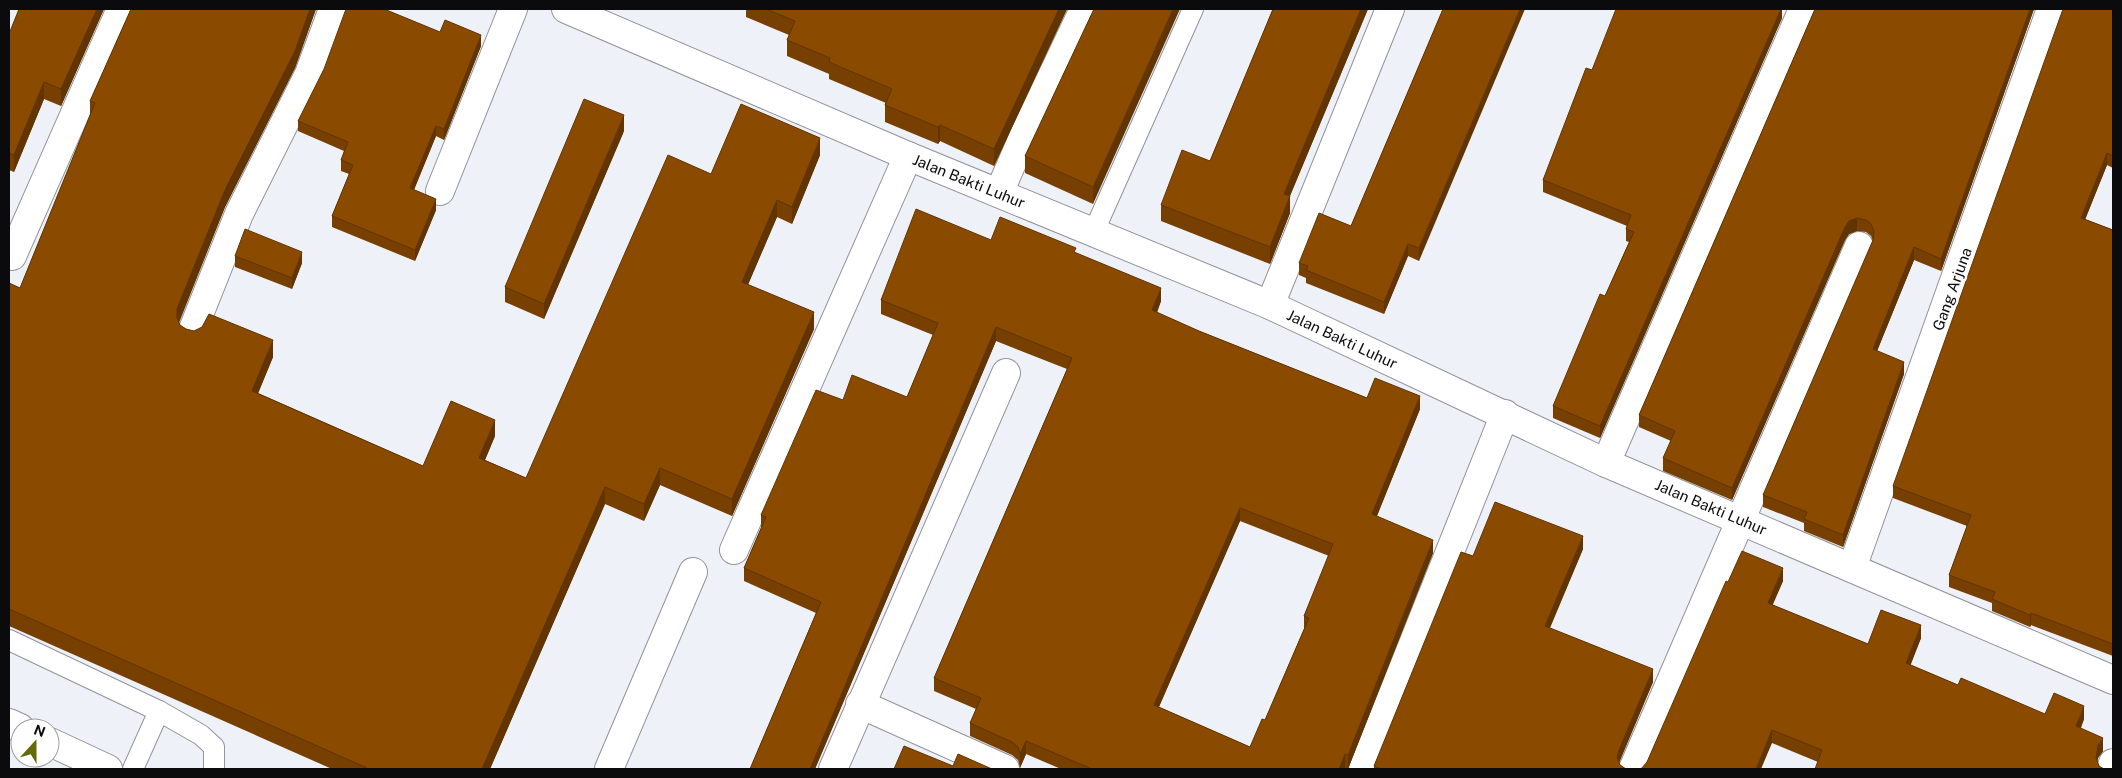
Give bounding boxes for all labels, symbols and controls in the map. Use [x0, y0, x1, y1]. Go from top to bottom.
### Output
street label: Jalan Bakti Luhur [910, 151, 1028, 211]
street label: Gang Arjuna [1929, 245, 1975, 333]
street label: Jalan Bakti Luhur [1284, 306, 1400, 372]
street label: Jalan Bakti Luhur [1653, 476, 1770, 538]
north arrow [10, 718, 60, 768]
text: N [32, 721, 48, 740]

